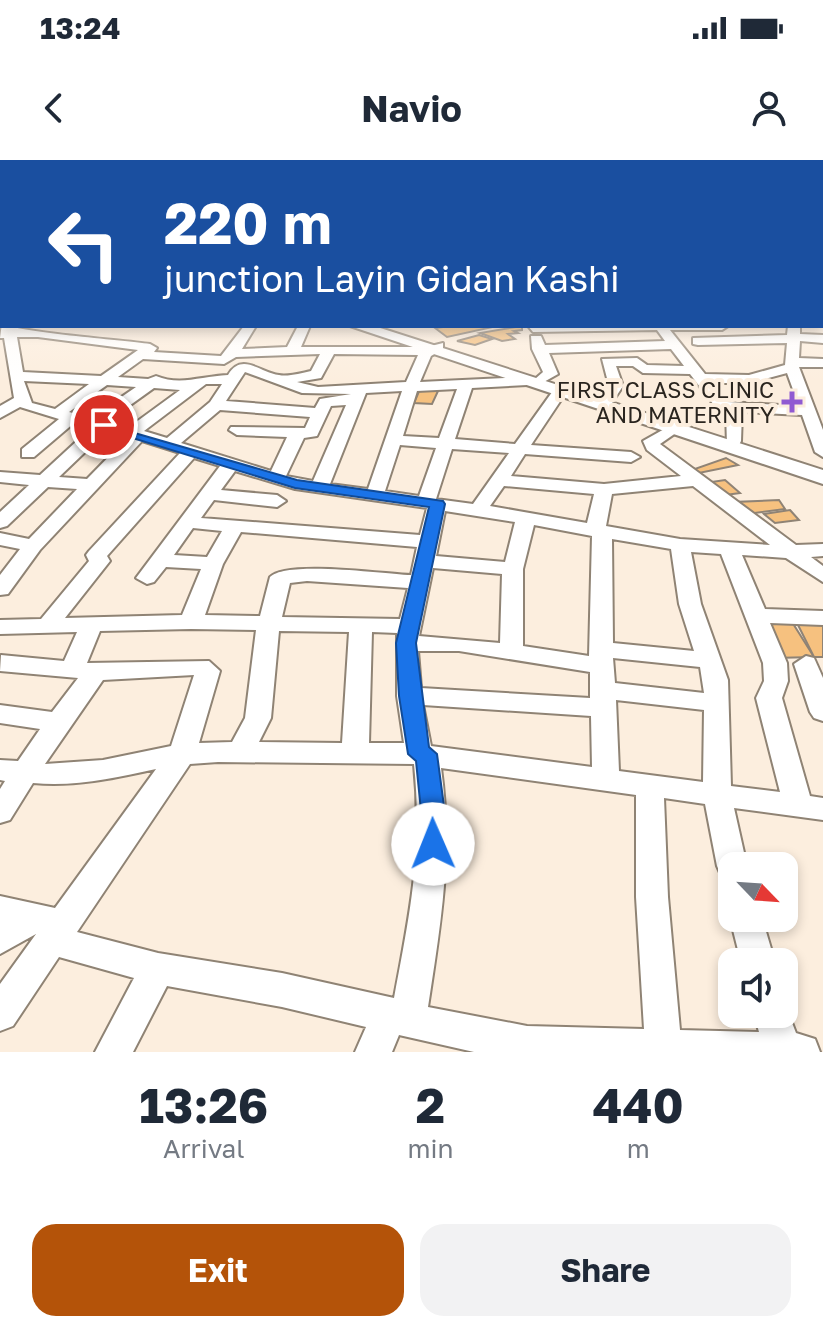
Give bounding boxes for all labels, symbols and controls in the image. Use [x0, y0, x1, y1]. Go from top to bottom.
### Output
text: 13:24 [40, 10, 120, 46]
icon: back [32, 86, 76, 130]
icon: person [747, 86, 791, 130]
text: Navio [361, 87, 462, 130]
text: 220 m [164, 189, 332, 256]
icon: left [32, 192, 136, 296]
text: junction Layin Gidan Kashi [164, 257, 620, 300]
place label: FIRST CLASS CLINIC AND MATERNITY [557, 376, 774, 428]
pin [70, 391, 138, 459]
marker: FIRST CLASS CLINIC AND MATERNITY [781, 391, 803, 413]
icon: arrive [82, 403, 126, 447]
position arrow [391, 802, 475, 886]
north arrow [718, 852, 798, 932]
map controls [718, 852, 798, 1028]
button: sound [718, 948, 798, 1028]
text: 13:26 [139, 1076, 268, 1134]
text: 2 [416, 1076, 445, 1134]
text: 440 [593, 1076, 684, 1134]
text: Arrival [163, 1133, 244, 1164]
text: min [407, 1133, 453, 1164]
text: m [627, 1133, 650, 1164]
button: Exit [32, 1224, 404, 1316]
button: Share [420, 1224, 791, 1316]

